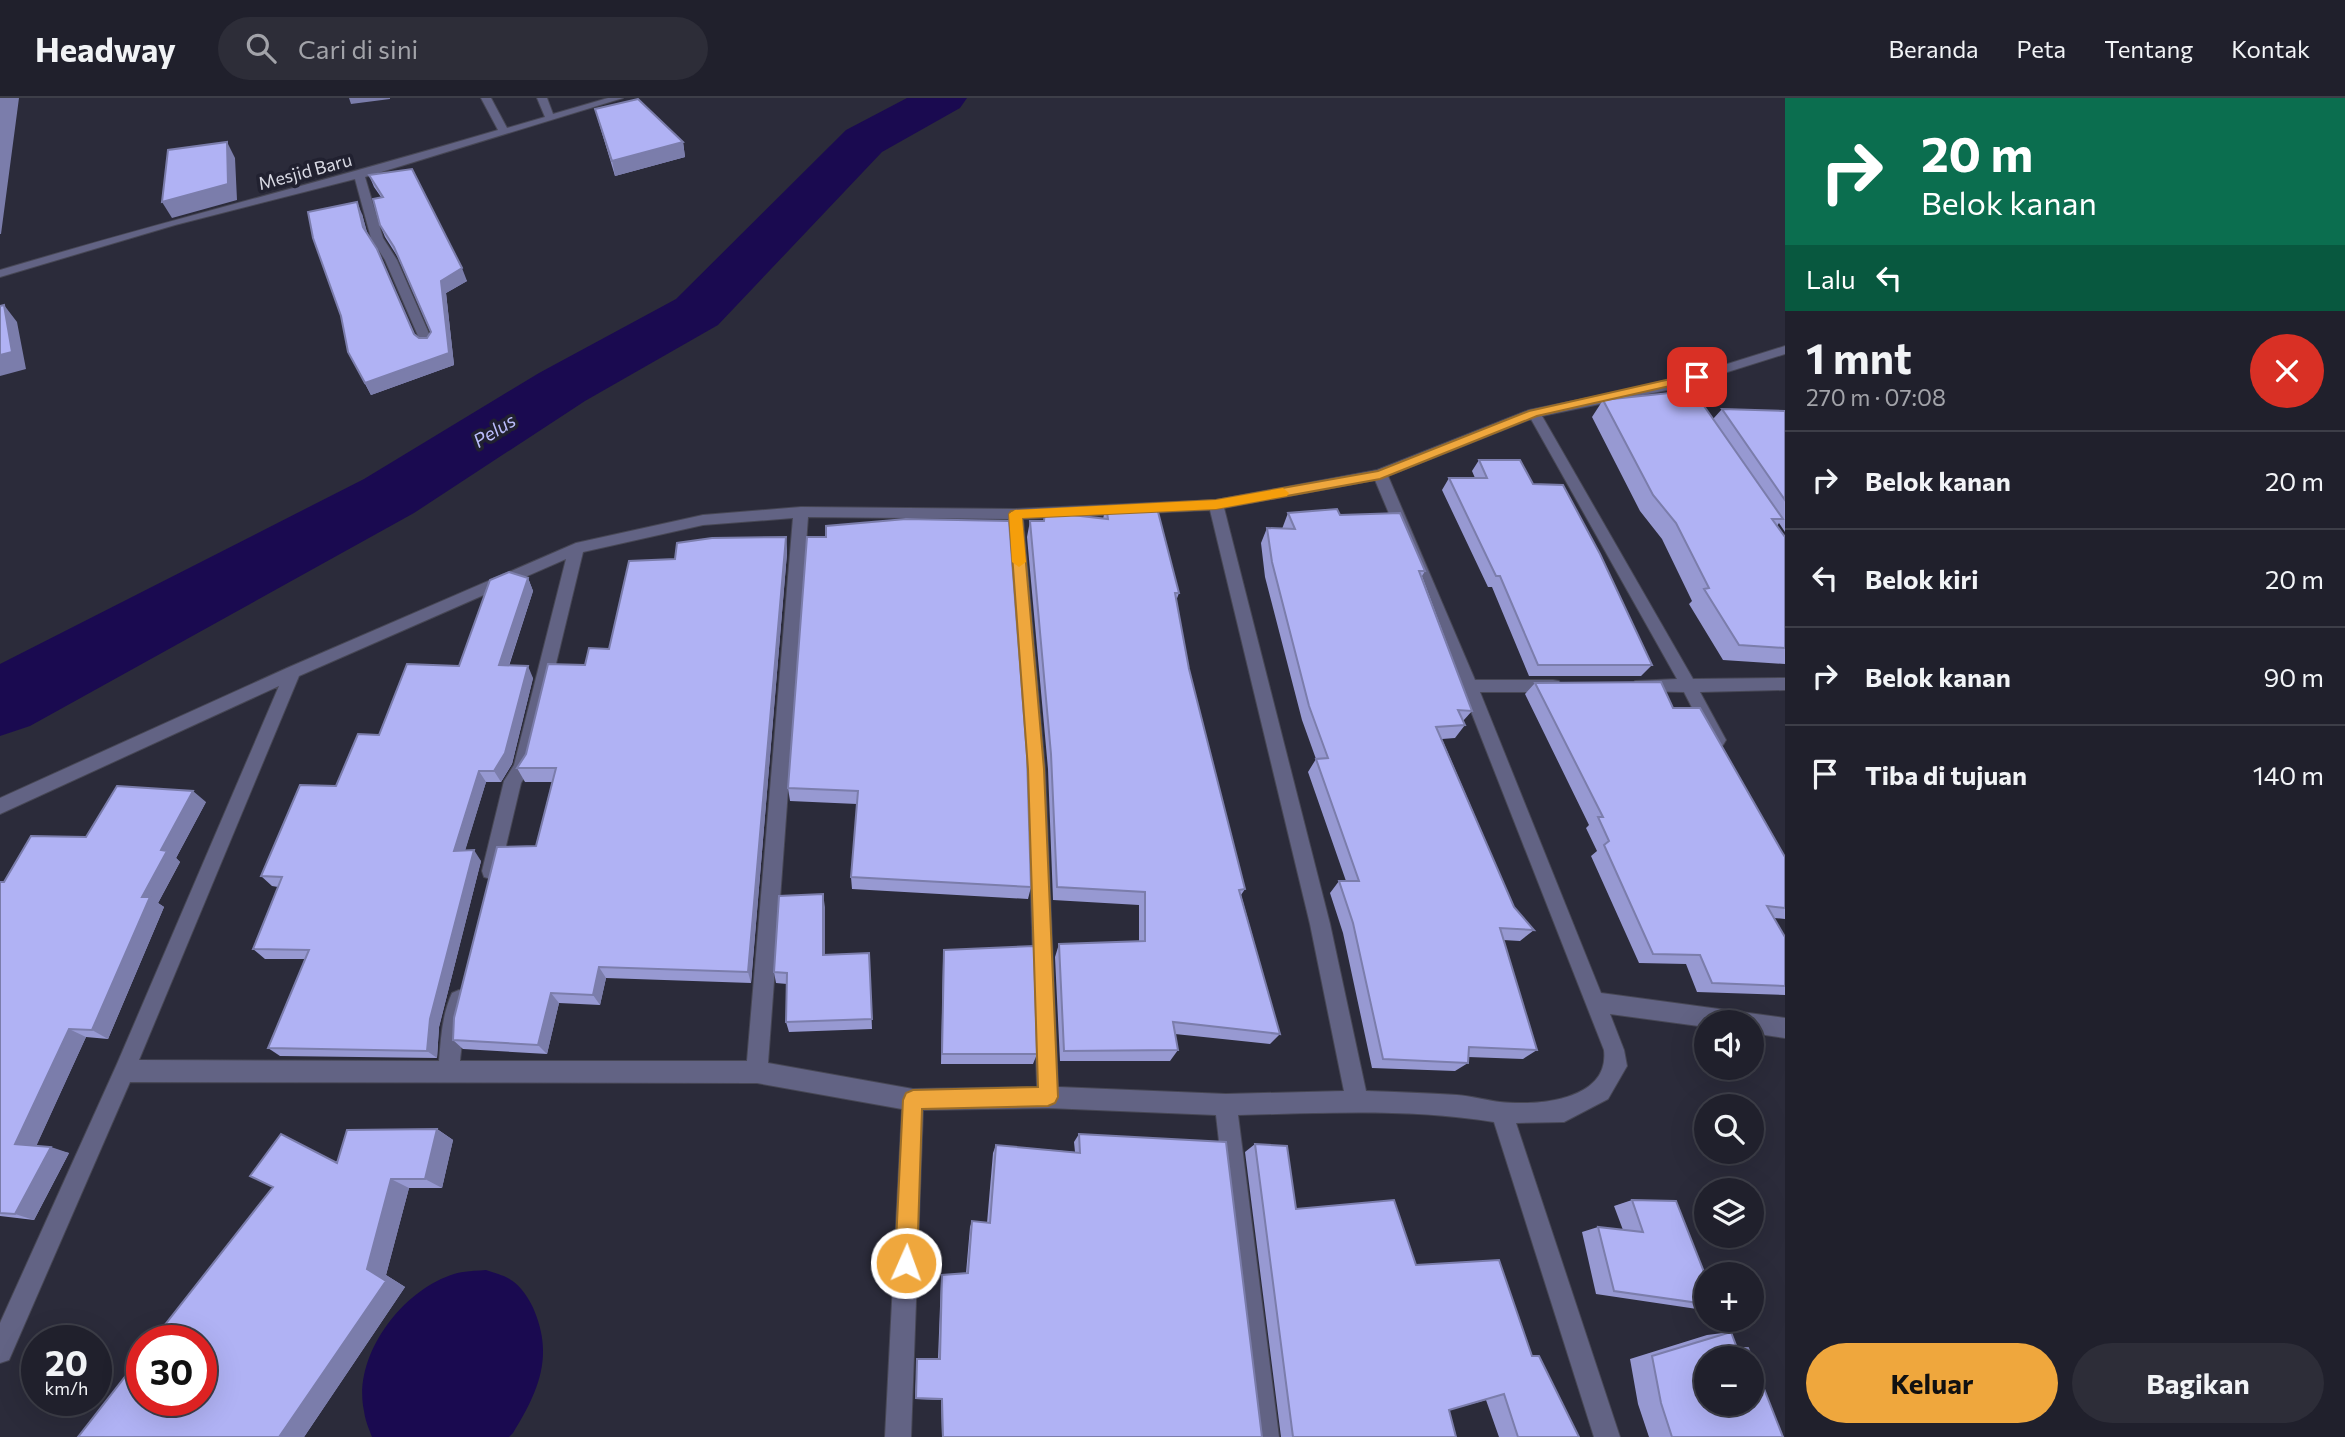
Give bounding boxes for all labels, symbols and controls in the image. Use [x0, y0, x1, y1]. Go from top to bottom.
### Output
search box [218, 17, 708, 80]
text: Headway [35, 28, 176, 69]
icon: search [242, 29, 280, 67]
text: Cari di sini [298, 33, 418, 64]
text: Beranda [1888, 34, 1979, 63]
text: Peta [2017, 34, 2066, 63]
text: Tentang [2104, 34, 2193, 63]
text: Kontak [2231, 34, 2310, 63]
text: 20 m [1921, 122, 2033, 182]
icon: right [1806, 126, 1897, 217]
street label: Mesjid Baru [256, 148, 354, 194]
text: Belok kanan [1921, 182, 2097, 222]
icon: left [1870, 259, 1908, 297]
text: Lalu [1806, 263, 1856, 294]
text: 1 mnt [1806, 331, 1912, 383]
button: close [2250, 334, 2324, 408]
pin [1667, 347, 1727, 407]
icon: arrive [1678, 358, 1716, 396]
text: 270 m · 07:08 [1806, 383, 1946, 411]
water label: Pelus [469, 408, 520, 452]
icon: right [1806, 461, 1844, 499]
text: Belok kanan [1865, 465, 2011, 496]
text: 20 m [2265, 465, 2324, 496]
icon: left [1806, 559, 1844, 597]
text: Belok kiri [1865, 563, 1979, 594]
text: 20 m [2265, 563, 2324, 594]
icon: right [1806, 657, 1844, 695]
text: Belok kanan [1865, 661, 2011, 692]
text: 90 m [2264, 661, 2324, 692]
icon: arrive [1806, 755, 1844, 793]
text: Tiba di tujuan [1865, 759, 2027, 790]
text: 140 m [2253, 759, 2324, 790]
map controls [1694, 1010, 1764, 1416]
button: sound [1694, 1010, 1764, 1080]
button: search [1694, 1094, 1764, 1164]
button: layers [1694, 1178, 1764, 1248]
position arrow [869, 1226, 943, 1300]
button: + [1694, 1262, 1764, 1332]
speed limit sign: 30 [126, 1325, 217, 1416]
text: 20 [45, 1340, 88, 1383]
button: Keluar [1806, 1343, 2058, 1423]
button: Bagikan [2072, 1343, 2324, 1423]
button: − [1694, 1346, 1764, 1416]
text: km/h [45, 1377, 88, 1399]

